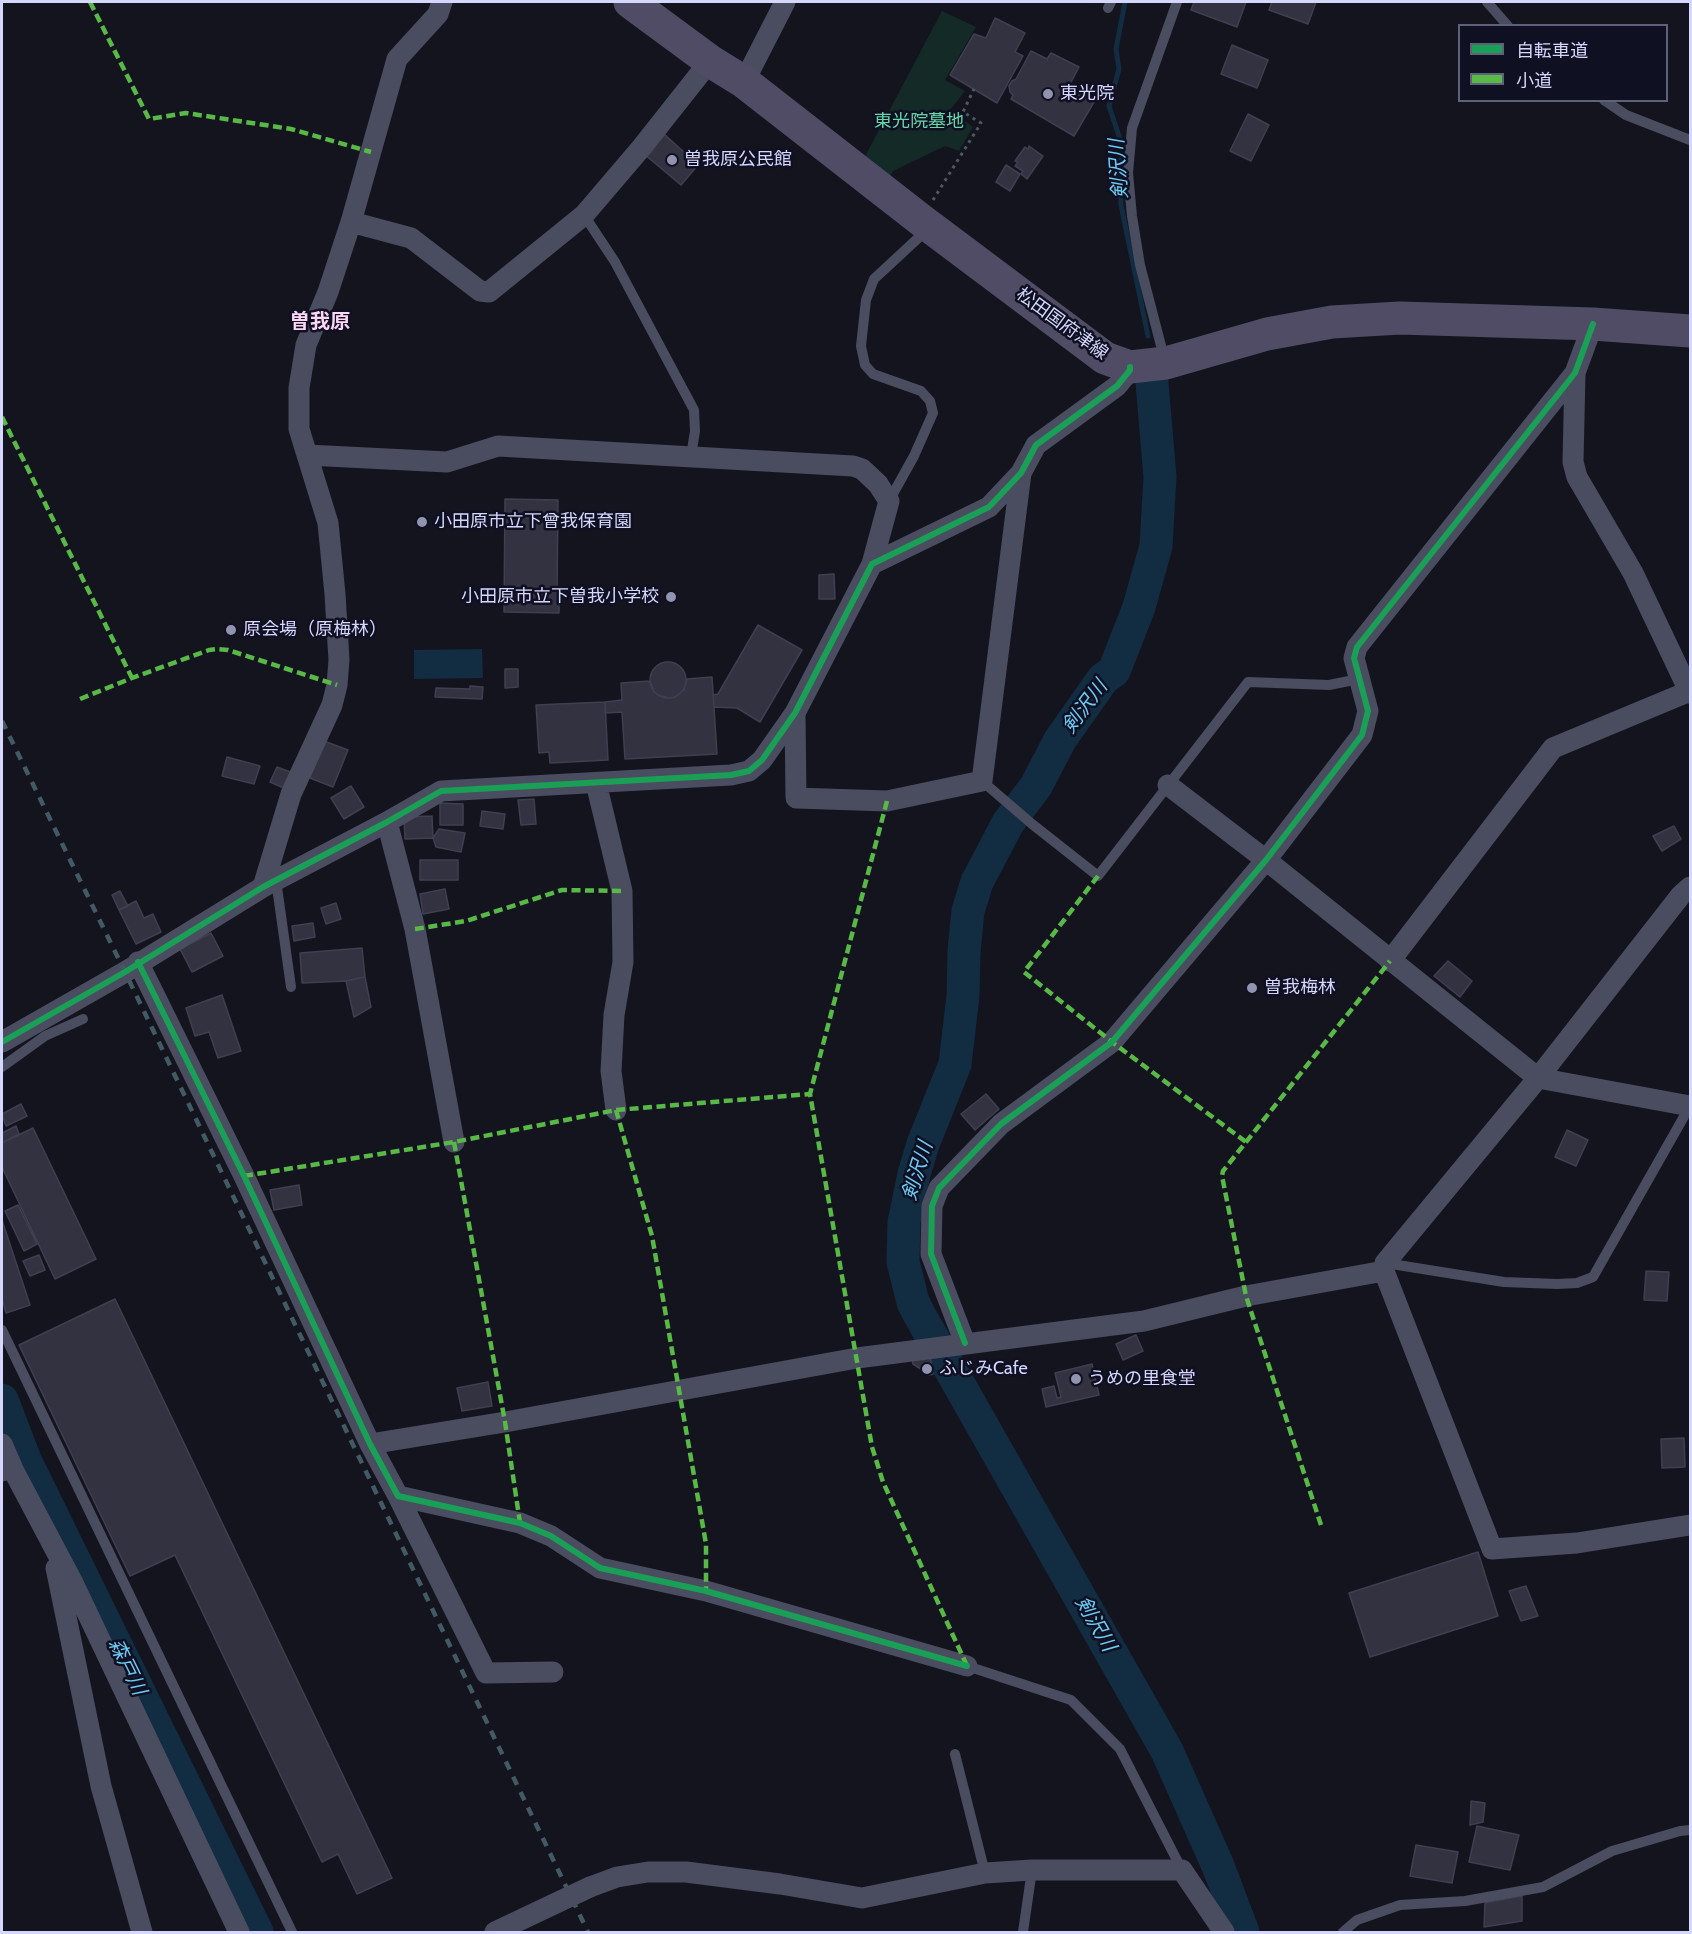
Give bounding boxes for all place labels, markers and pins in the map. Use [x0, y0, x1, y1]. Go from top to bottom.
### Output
place label: 東光院 [1060, 83, 1114, 105]
marker: 東光院 [1041, 87, 1055, 101]
place label: 曽我原公民館 [684, 149, 792, 171]
marker: 曽我原公民館 [665, 153, 679, 167]
place label: 小田原市立下曾我保育園 [434, 511, 632, 533]
marker: 小田原市立下曾我保育園 [415, 515, 429, 529]
place label: 小田原市立下曽我小学校 [461, 586, 659, 608]
marker: 小田原市立下曽我小学校 [664, 590, 678, 604]
place label: 原会場（原梅林） [243, 619, 387, 641]
marker: 原会場（原梅林） [224, 623, 238, 637]
place label: 曽我梅林 [1264, 977, 1336, 999]
marker: 曽我梅林 [1245, 981, 1259, 995]
place label: ふじみCafe [939, 1358, 1028, 1380]
marker: ふじみCafe [920, 1362, 934, 1376]
place label: うめの里食堂 [1088, 1368, 1196, 1390]
marker: うめの里食堂 [1069, 1372, 1083, 1386]

